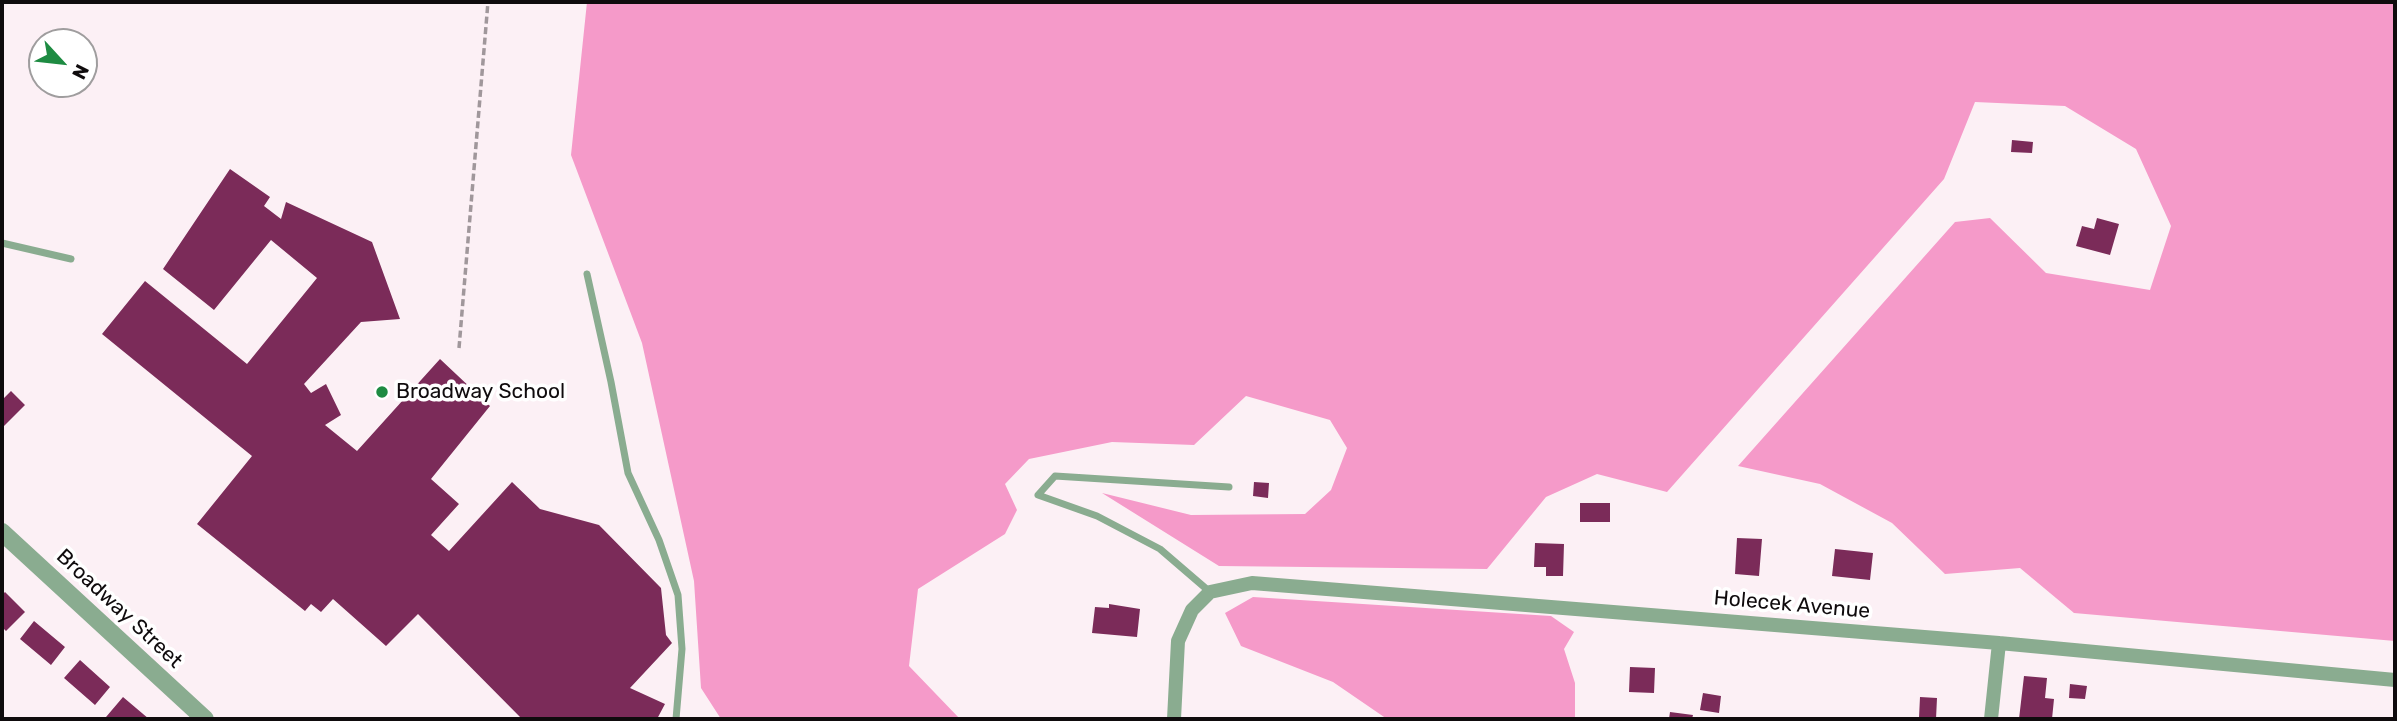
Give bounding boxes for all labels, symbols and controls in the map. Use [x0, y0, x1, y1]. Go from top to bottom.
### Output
north arrow [28, 28, 98, 98]
text: N [67, 61, 94, 83]
place label: Broadway School [396, 379, 565, 405]
marker: Broadway School [374, 384, 390, 400]
street label: Broadway Street [51, 544, 187, 674]
street label: Holecek Avenue [1713, 586, 1871, 624]

